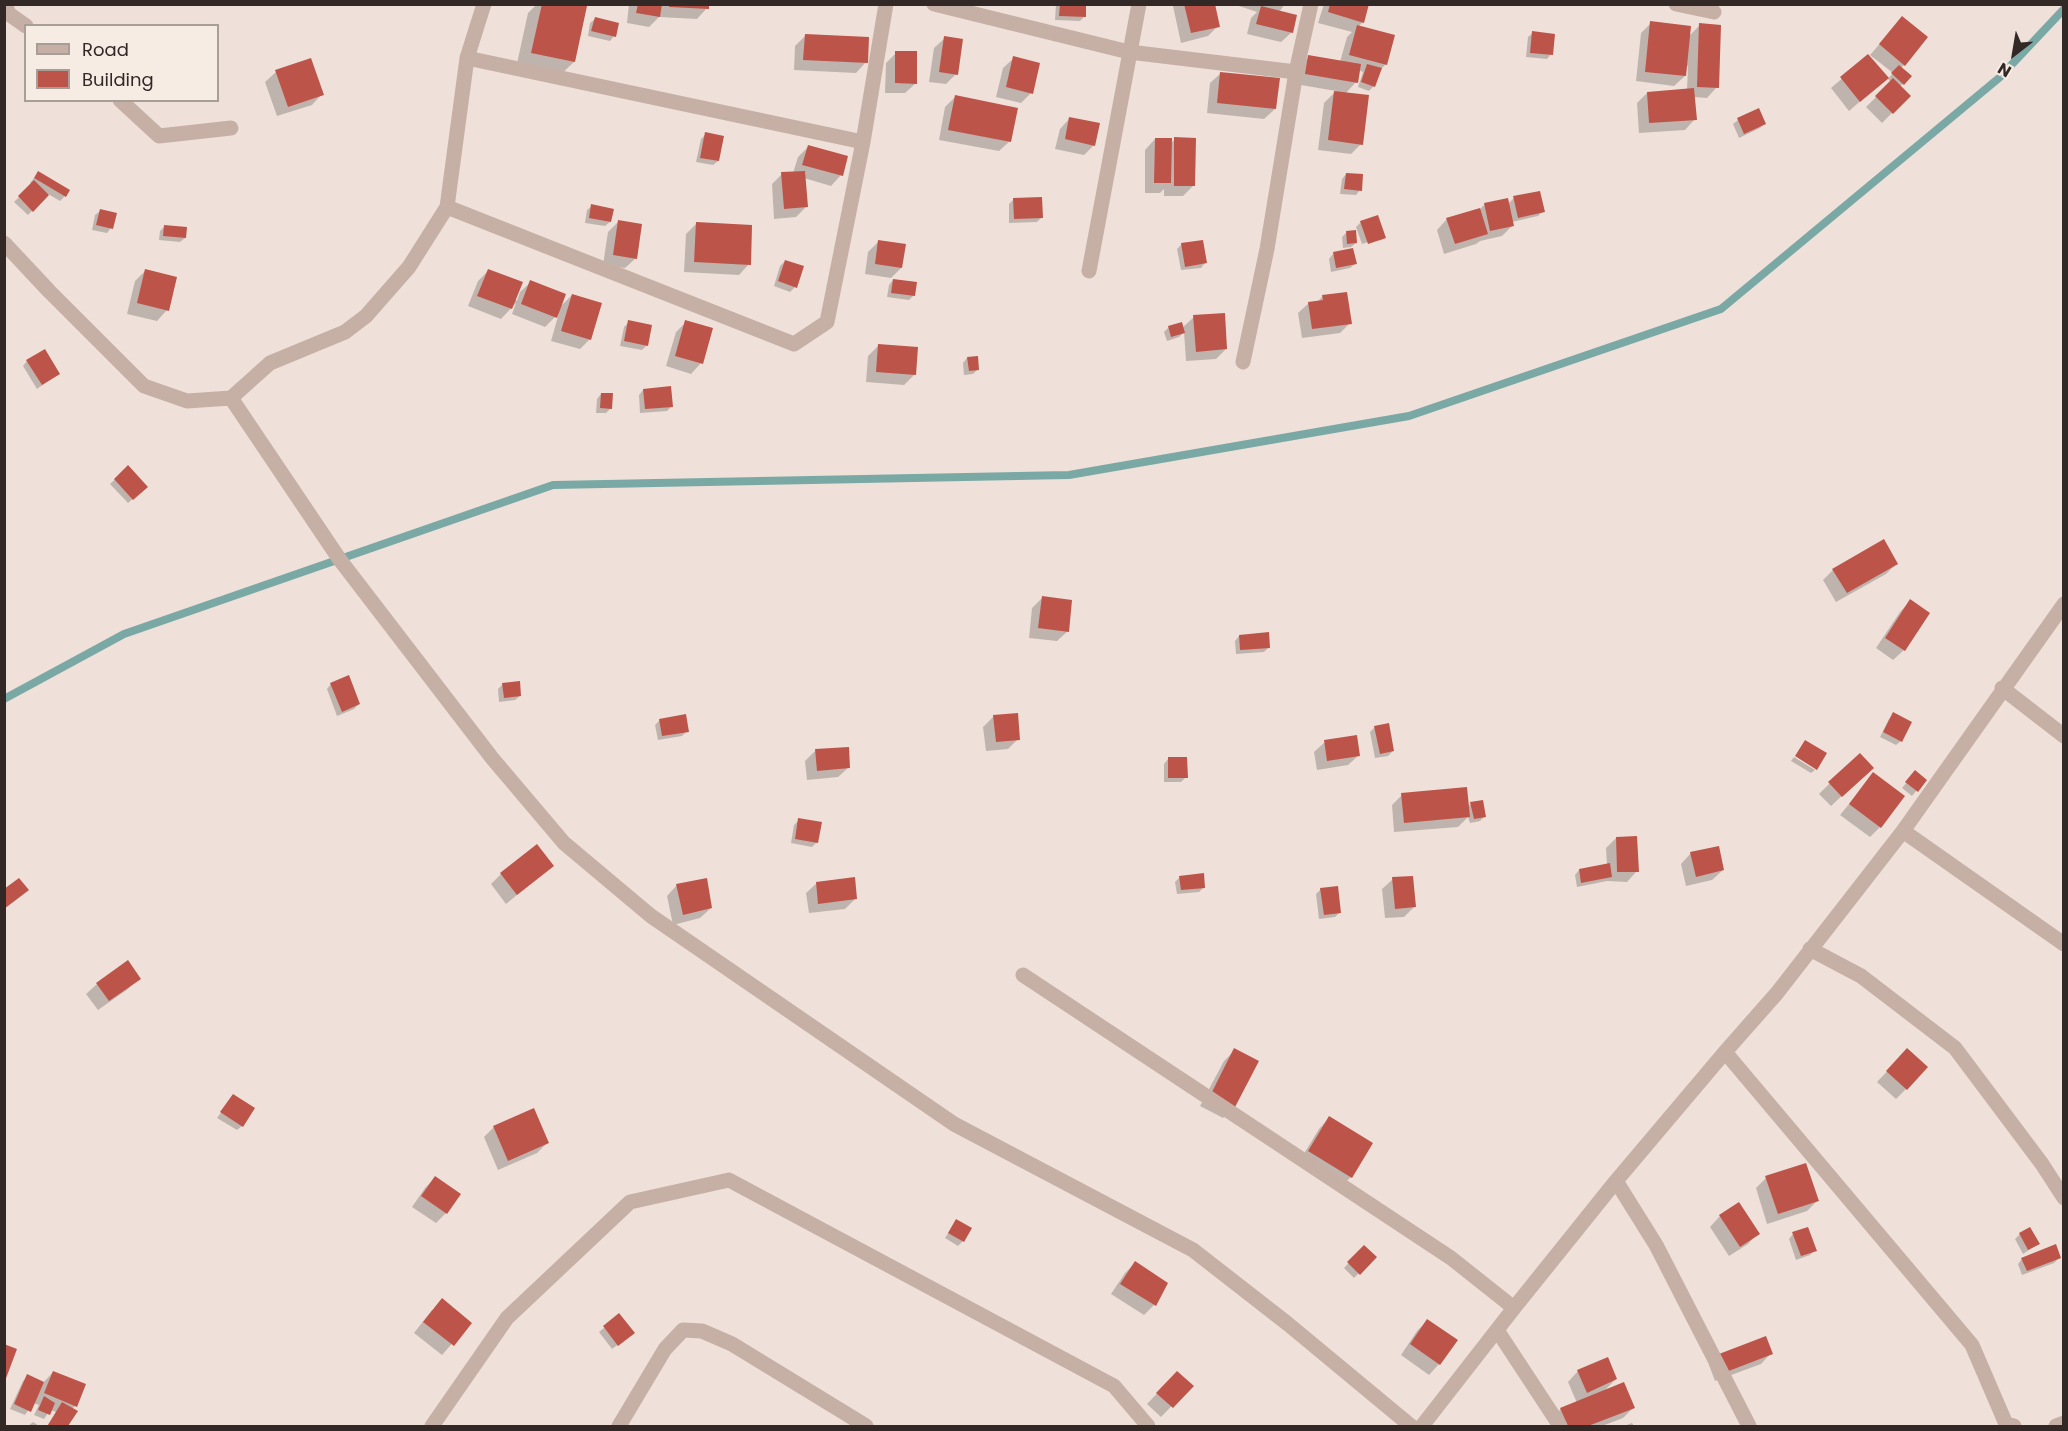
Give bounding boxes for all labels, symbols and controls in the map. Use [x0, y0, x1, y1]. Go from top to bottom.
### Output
legend [24, 24, 219, 102]
north arrow [1984, 24, 2044, 84]
text: Road [82, 37, 129, 62]
text: N [1993, 57, 2016, 83]
text: Building [82, 67, 154, 92]

